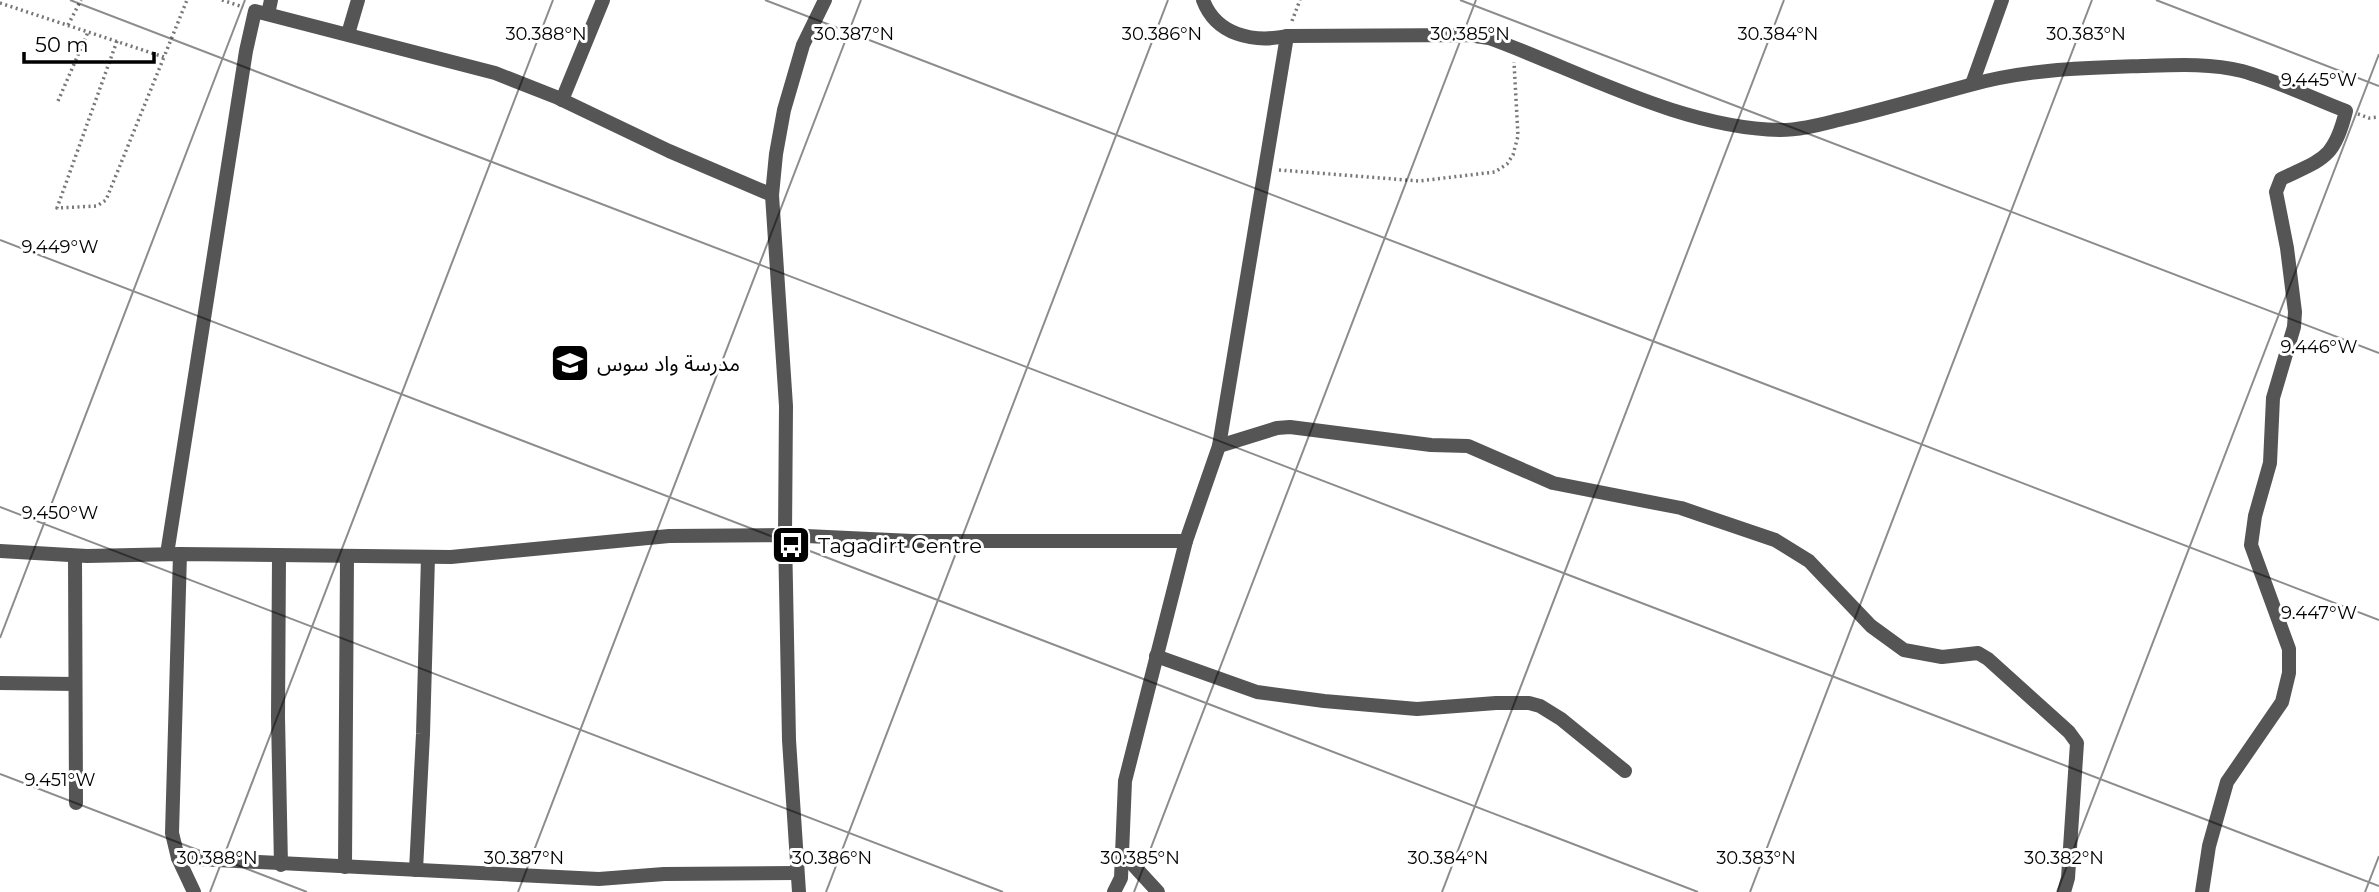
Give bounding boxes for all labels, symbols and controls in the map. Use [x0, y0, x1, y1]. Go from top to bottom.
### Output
scale bar [24, 21, 154, 65]
text: 30.388°N [505, 23, 587, 45]
text: 30.387°N [814, 23, 894, 45]
text: 30.386°N [1122, 23, 1202, 45]
text: 30.385°N [1430, 23, 1510, 45]
text: 30.384°N [1737, 23, 1819, 45]
text: 30.383°N [2046, 23, 2126, 45]
text: 50 m [35, 32, 89, 57]
text: 9.445°W [2281, 69, 2357, 91]
text: 9.449°W [21, 236, 99, 258]
text: 9.446°W [2281, 336, 2357, 358]
school or university icon: مدرسة واد سوس [549, 342, 591, 384]
place label: مدرسة واد سوس [597, 351, 740, 376]
text: 9.450°W [22, 502, 98, 524]
bus stop icon: Tagadirt Centre [770, 524, 812, 566]
place label: Tagadirt Centre [818, 533, 982, 558]
text: 9.447°W [2281, 602, 2357, 624]
text: 9.451°W [25, 769, 95, 791]
text: 30.388°N [176, 847, 258, 869]
text: 30.387°N [484, 847, 564, 869]
text: 30.386°N [792, 847, 872, 869]
text: 30.385°N [1100, 847, 1180, 869]
text: 30.384°N [1407, 847, 1489, 869]
text: 30.383°N [1716, 847, 1796, 869]
text: 30.382°N [2024, 847, 2104, 869]

